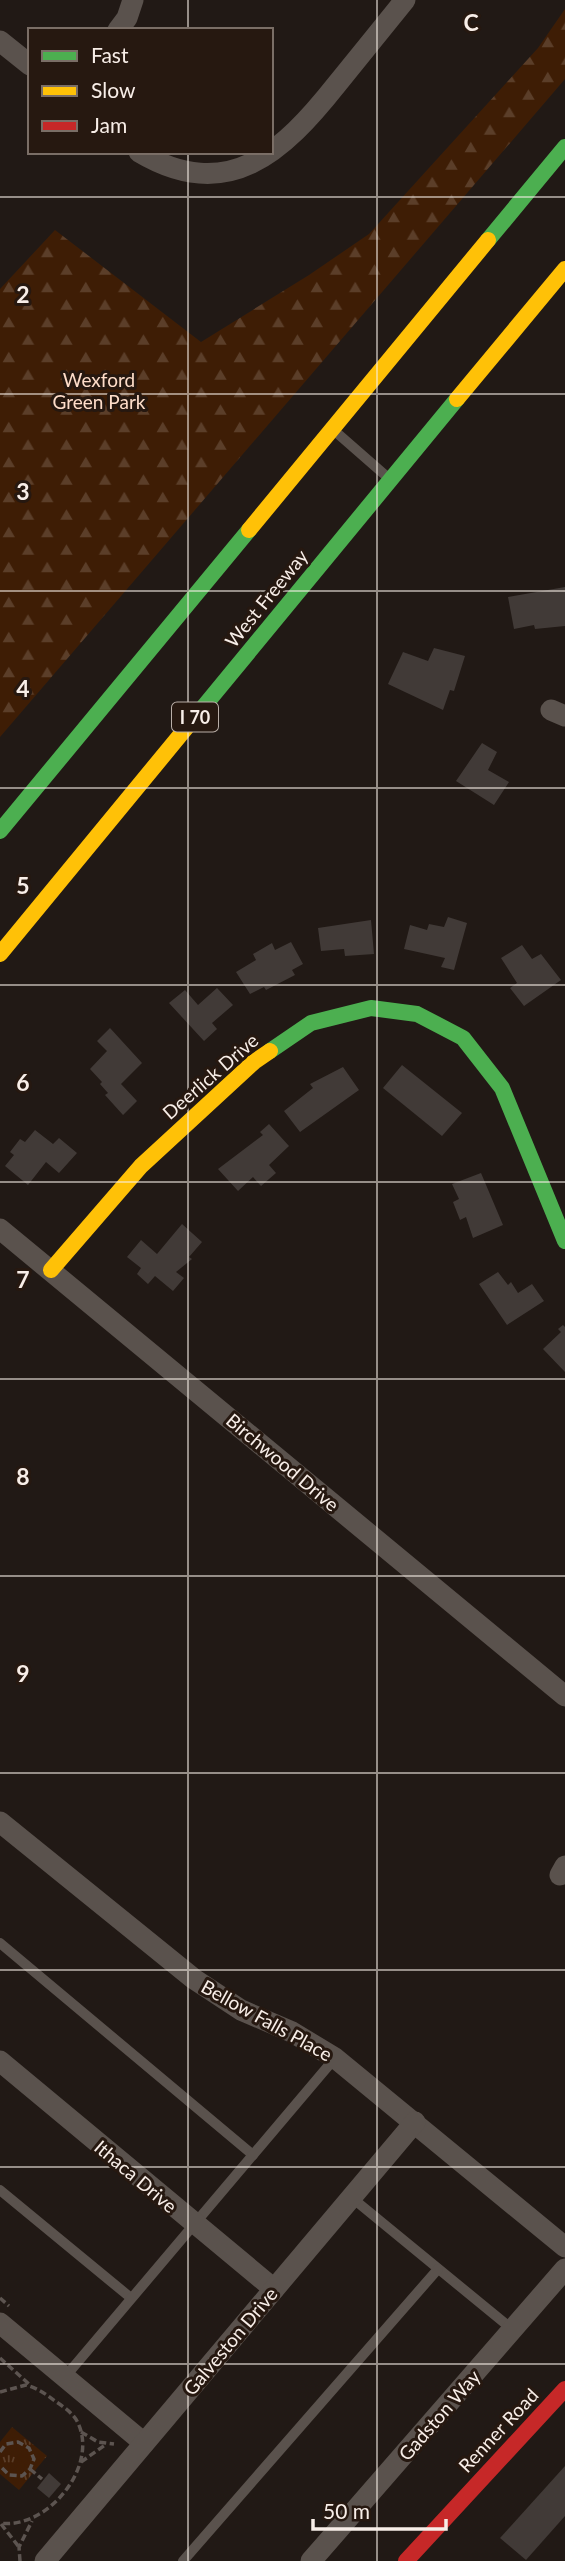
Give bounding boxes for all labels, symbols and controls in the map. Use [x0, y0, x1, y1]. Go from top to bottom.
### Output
text: C [463, 8, 479, 36]
legend [28, 28, 273, 154]
text: Fast [91, 42, 129, 67]
text: Slow [91, 77, 136, 102]
text: Jam [91, 112, 127, 137]
text: 2 [16, 280, 30, 308]
park label: Wexford Green Park [53, 368, 146, 413]
text: 3 [16, 477, 30, 505]
street label: West Freeway [220, 544, 312, 651]
text: 4 [16, 674, 30, 702]
road number: I 70 [172, 702, 218, 732]
text: 5 [16, 871, 30, 899]
street label: Deerlick Drive [157, 1028, 263, 1124]
text: 6 [16, 1068, 30, 1096]
text: 7 [16, 1265, 30, 1293]
street label: Birchwood Drive [222, 1408, 344, 1516]
text: 8 [16, 1462, 30, 1490]
text: 9 [16, 1659, 30, 1687]
street label: Bellow Falls Place [197, 1974, 337, 2066]
street label: Ithaca Drive [90, 2135, 182, 2217]
street label: Galveston Drive [178, 2282, 282, 2400]
street label: Gadston Way [393, 2365, 485, 2465]
street label: Renner Road [453, 2383, 543, 2477]
scale bar [313, 2488, 446, 2532]
text: 50 m [323, 2498, 370, 2523]

